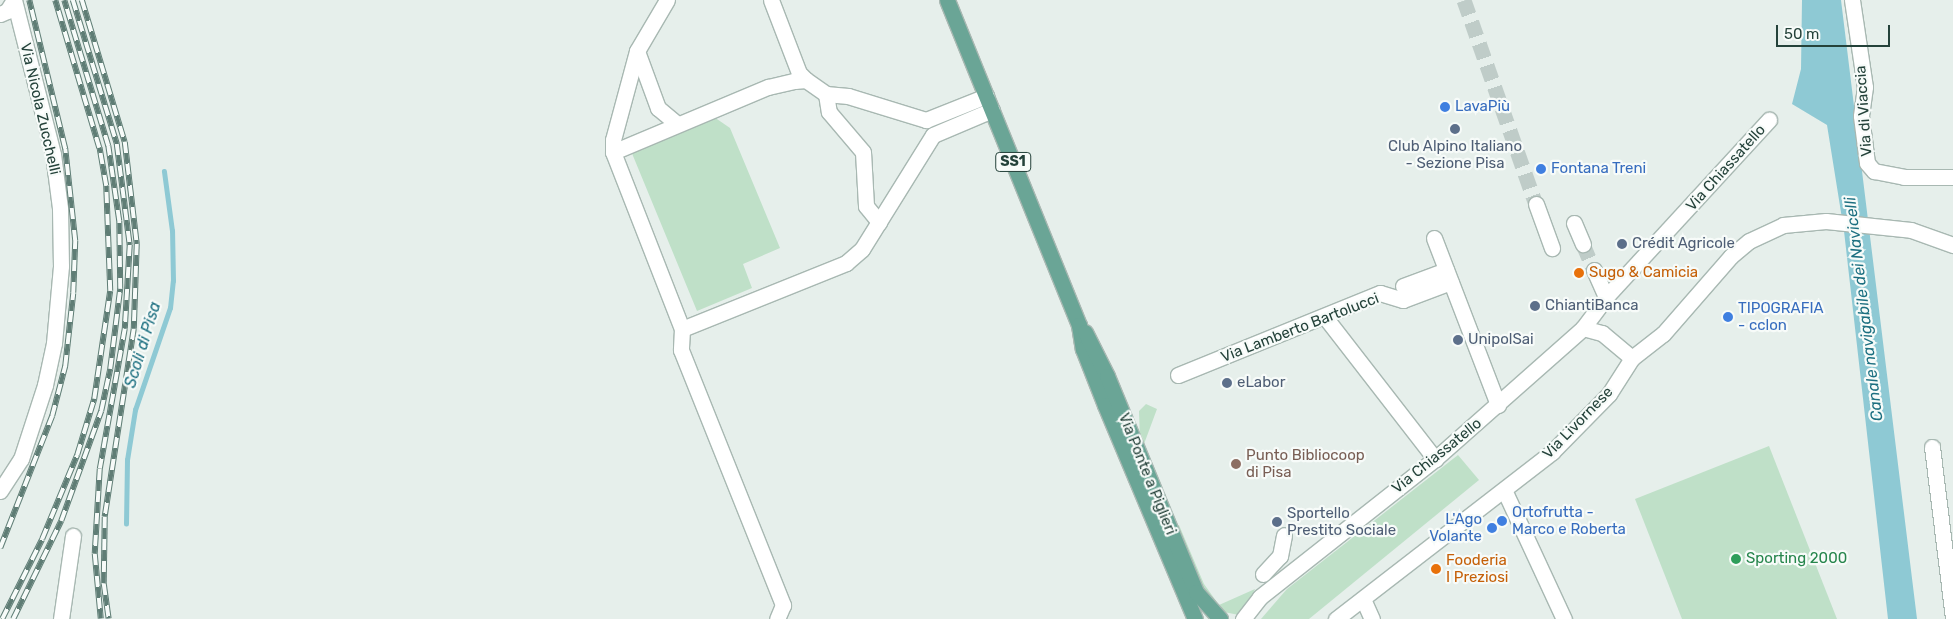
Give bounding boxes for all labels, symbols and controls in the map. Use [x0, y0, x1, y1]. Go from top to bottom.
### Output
scale bar [1778, 15, 1892, 47]
text: 50 m [1784, 25, 1819, 43]
street label: Via Nicola Zucchelli [16, 41, 64, 177]
street label: Via di Viaccia [1852, 65, 1876, 157]
place label: LavaPiù [1455, 98, 1510, 116]
marker: LavaPiù [1439, 101, 1451, 113]
street label: Via Chiassatello [1682, 121, 1770, 215]
marker: Club Alpino Italiano - Sezione Pisa [1449, 123, 1461, 135]
place label: Club Alpino Italiano - Sezione Pisa [1388, 137, 1522, 172]
road number: SS1 [994, 150, 1032, 173]
place label: Fontana Treni [1551, 160, 1647, 178]
marker: Fontana Treni [1535, 163, 1547, 175]
water label: Canale navigabile dei Navicelli [1841, 196, 1887, 422]
place label: Crédit Agricole [1632, 235, 1735, 253]
marker: Crédit Agricole [1616, 238, 1628, 250]
place label: Sugo & Camicia [1589, 264, 1698, 282]
marker: Sugo & Camicia [1573, 267, 1585, 279]
street label: Via Lamberto Bartolucci [1218, 290, 1382, 366]
place label: ChiantiBanca [1545, 297, 1638, 315]
place label: TIPOGRAFIA - cclon [1738, 299, 1824, 334]
water label: Scoli di Pisa [121, 300, 165, 390]
marker: ChiantiBanca [1529, 300, 1541, 312]
marker: TIPOGRAFIA - cclon [1722, 311, 1734, 323]
place label: UnipolSai [1468, 331, 1534, 349]
marker: UnipolSai [1452, 334, 1464, 346]
place label: eLabor [1237, 374, 1285, 392]
marker: eLabor [1221, 377, 1233, 389]
street label: Via Livornese [1539, 383, 1617, 463]
street label: Via Ponte a Piglieri [1114, 411, 1180, 537]
street label: Via Chiassatello [1389, 414, 1485, 498]
place label: Punto Bibliocoop di Pisa [1246, 446, 1365, 481]
marker: Punto Bibliocoop di Pisa [1230, 458, 1242, 470]
place label: Ortofrutta - Marco e Roberta [1512, 503, 1626, 538]
place label: Sportello Prestito Sociale [1287, 504, 1396, 539]
place label: L'Ago Volante [1429, 510, 1482, 545]
marker: Ortofrutta - Marco e Roberta [1496, 515, 1508, 527]
marker: Sportello Prestito Sociale [1271, 516, 1283, 528]
marker: L'Ago Volante [1486, 522, 1498, 534]
place label: Sporting 2000 [1746, 550, 1847, 568]
place label: Fooderia I Preziosi [1446, 551, 1508, 586]
marker: Sporting 2000 [1730, 553, 1742, 565]
marker: Fooderia I Preziosi [1430, 563, 1442, 575]

